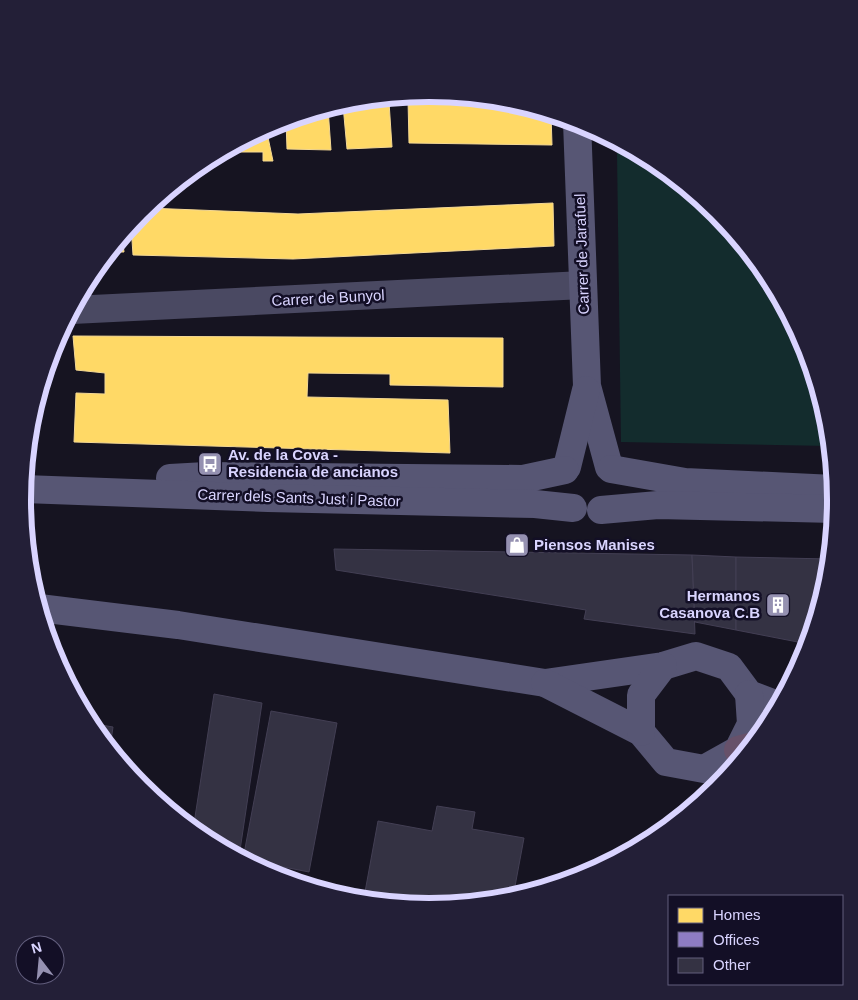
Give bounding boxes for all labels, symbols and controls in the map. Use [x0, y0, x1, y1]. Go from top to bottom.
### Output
street label: Carrer de Jarafuel [571, 193, 592, 315]
street label: Carrer de Bunyol [271, 286, 385, 309]
place label: Av. de la Cova - Residencia de ancianos [228, 446, 398, 480]
bus stop icon: Av. de la Cova - Residencia de ancianos [197, 451, 223, 477]
street label: Carrer dels Sants Just i Pastor [197, 485, 401, 510]
shop icon: Piensos Manises [504, 532, 530, 558]
place label: Piensos Manises [534, 536, 655, 553]
place label: Hermanos Casanova C.B [659, 587, 760, 621]
building icon: Hermanos Casanova C.B [765, 592, 791, 618]
legend [668, 895, 843, 985]
text: Homes [713, 906, 761, 923]
text: Offices [713, 931, 759, 948]
north arrow [15, 935, 65, 985]
text: N [29, 938, 43, 957]
text: Other [713, 956, 751, 973]

